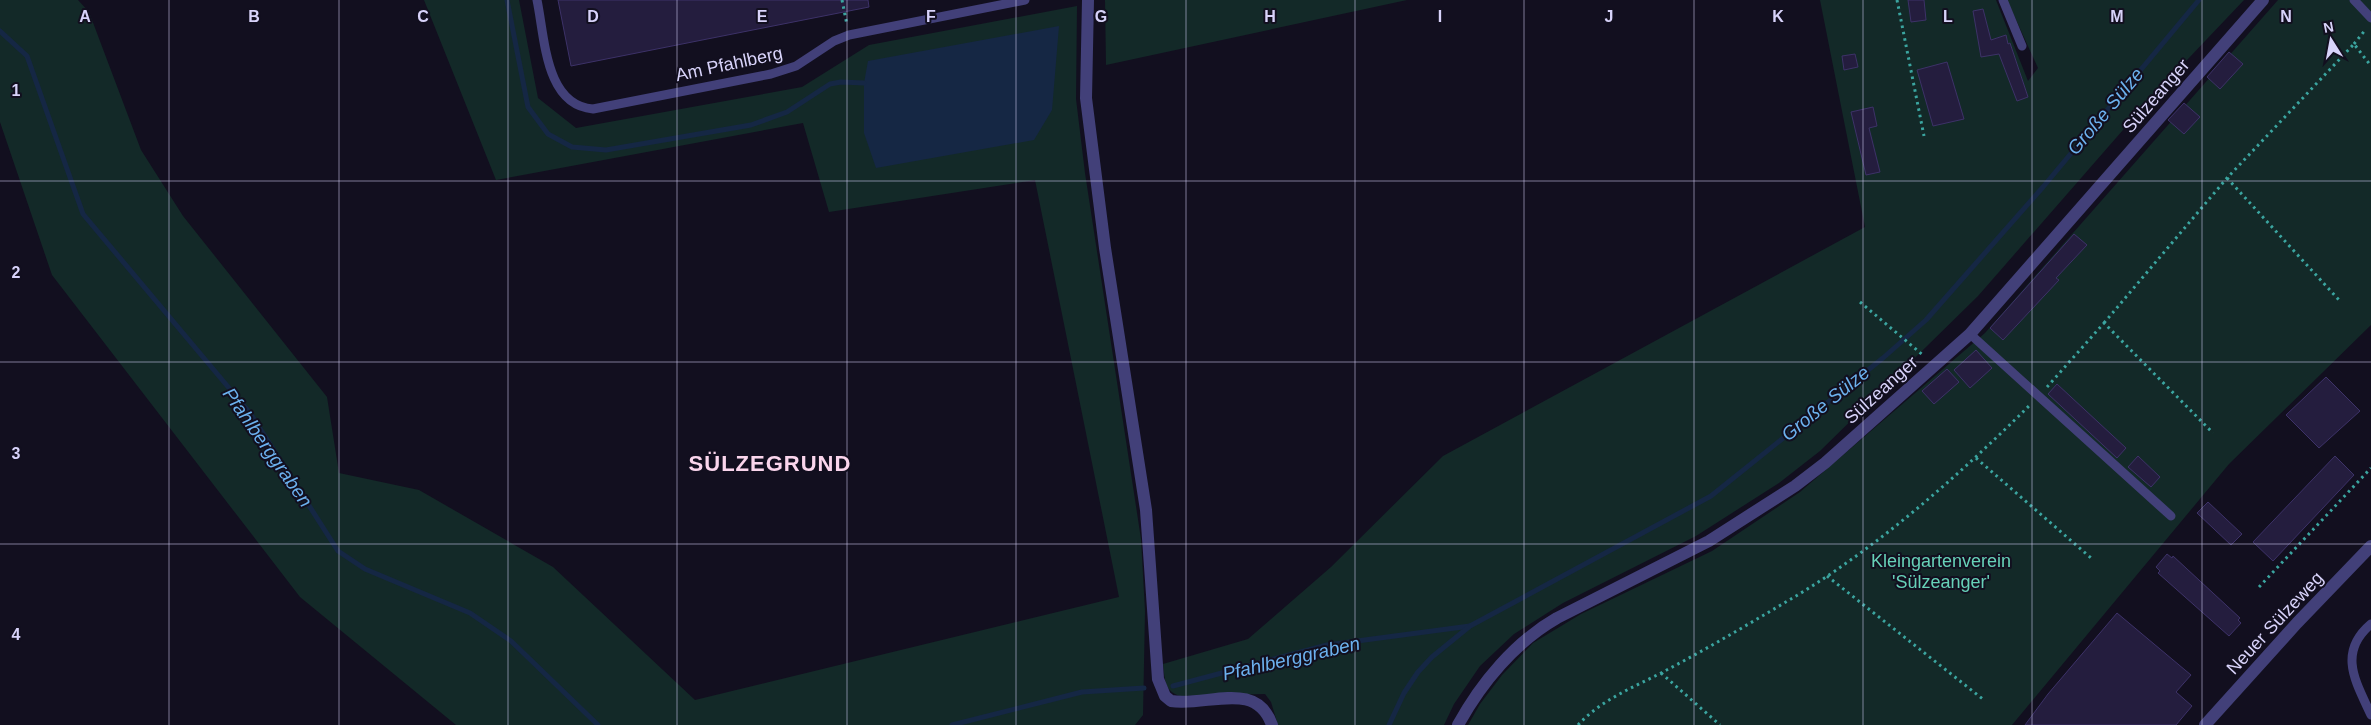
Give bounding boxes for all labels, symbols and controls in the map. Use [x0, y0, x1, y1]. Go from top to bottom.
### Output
text: A [79, 8, 91, 25]
text: B [248, 8, 260, 25]
text: C [417, 8, 429, 25]
text: D [587, 8, 599, 25]
text: E [757, 8, 768, 25]
text: F [926, 8, 936, 25]
text: G [1095, 8, 1107, 25]
text: H [1264, 8, 1276, 25]
text: I [1438, 8, 1442, 25]
text: J [1605, 8, 1613, 25]
text: K [1772, 8, 1784, 25]
text: L [1943, 8, 1953, 25]
text: M [2110, 8, 2124, 25]
text: N [2280, 8, 2292, 25]
north arrow [2306, 15, 2356, 65]
text: N [2322, 18, 2335, 36]
street label: Am Pfahlberg [674, 43, 784, 85]
street label: Sülzeanger [2119, 55, 2193, 137]
water label: Große Sülze [2063, 64, 2148, 159]
text: 1 [12, 82, 21, 99]
text: 2 [12, 264, 21, 281]
street label: Sülzeanger [1840, 352, 1922, 428]
water label: Große Sülze [1777, 362, 1873, 445]
water label: Pfahlberggraben [219, 384, 316, 511]
text: 3 [12, 445, 21, 462]
district label: SÜLZEGRUND [689, 451, 851, 476]
park label: Kleingartenverein 'Sülzeanger' [1871, 551, 2011, 592]
street label: Neuer Sülzeweg [2223, 568, 2327, 678]
text: 4 [12, 626, 21, 643]
water label: Pfahlberggraben [1220, 632, 1362, 685]

